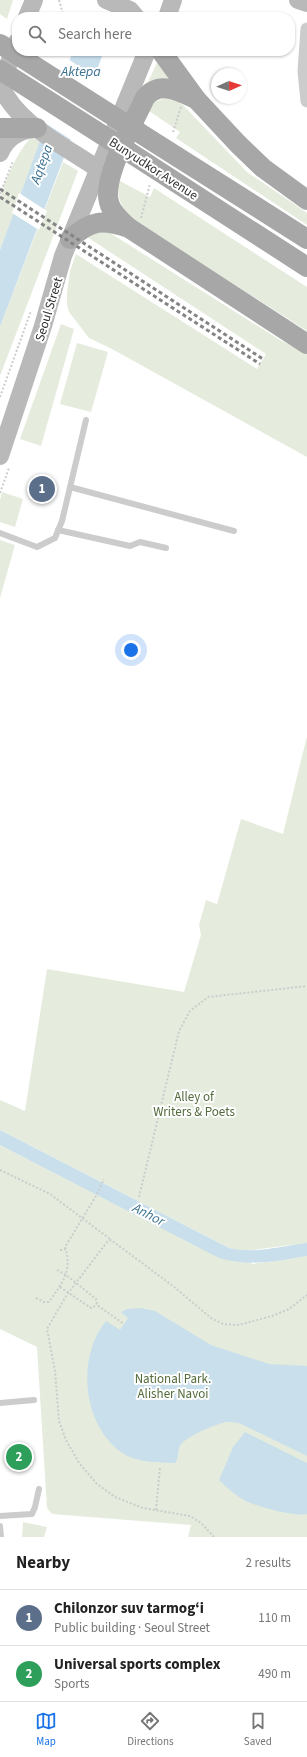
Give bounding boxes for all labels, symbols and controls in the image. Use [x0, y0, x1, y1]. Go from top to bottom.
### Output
search box [12, 12, 295, 56]
icon: search [26, 23, 48, 45]
text: Search here [58, 24, 132, 45]
water label: Aktepa [60, 62, 101, 82]
north arrow [211, 68, 247, 104]
street label: Bunyudkor Avenue [106, 133, 201, 204]
water label: Aqtepa [25, 141, 58, 188]
street label: Seoul Street [31, 275, 67, 343]
pin: 1 [29, 474, 55, 504]
your location [121, 640, 141, 660]
park label: Alley of Writers & Poets [153, 1088, 235, 1121]
water label: Anhor [128, 1198, 169, 1232]
park label: National Park. Alisher Navoi [135, 1370, 211, 1403]
pin: 2 [6, 1442, 32, 1472]
text: Nearby [16, 1551, 70, 1575]
text: 2 results [246, 1554, 291, 1572]
text: Chilonzor suv tarmog‘i [54, 1598, 204, 1619]
text: 1 [26, 1609, 32, 1627]
text: 110 m [258, 1609, 291, 1627]
text: Public building · Seoul Street [54, 1619, 210, 1637]
text: Universal sports complex [54, 1654, 221, 1675]
text: 2 [26, 1665, 32, 1683]
text: 490 m [258, 1665, 291, 1683]
text: Sports [54, 1675, 89, 1693]
tab: Map [35, 1710, 57, 1749]
tab: Directions [127, 1710, 174, 1749]
tab: Saved [244, 1710, 272, 1749]

